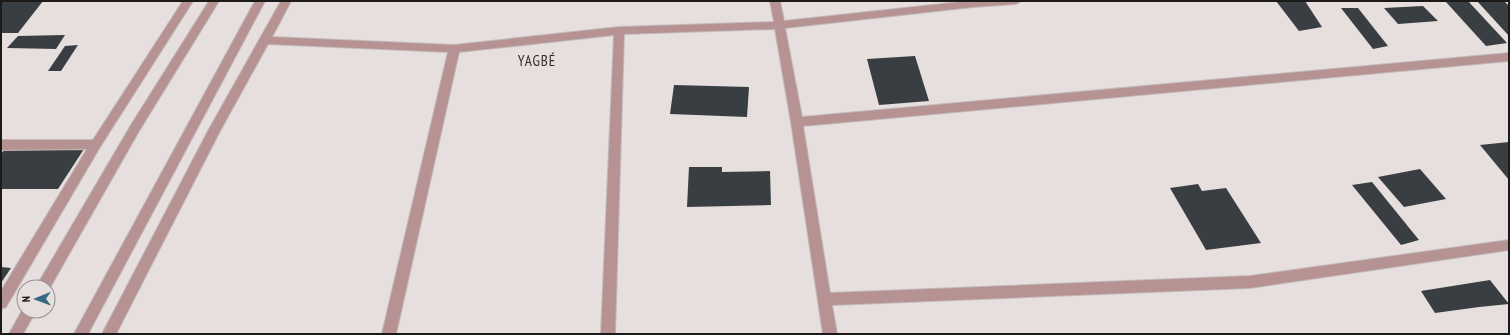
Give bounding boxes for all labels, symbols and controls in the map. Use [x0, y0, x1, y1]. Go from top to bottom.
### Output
district label: YAGBÉ [518, 51, 556, 70]
north arrow [16, 279, 56, 319]
text: N [19, 296, 33, 302]

